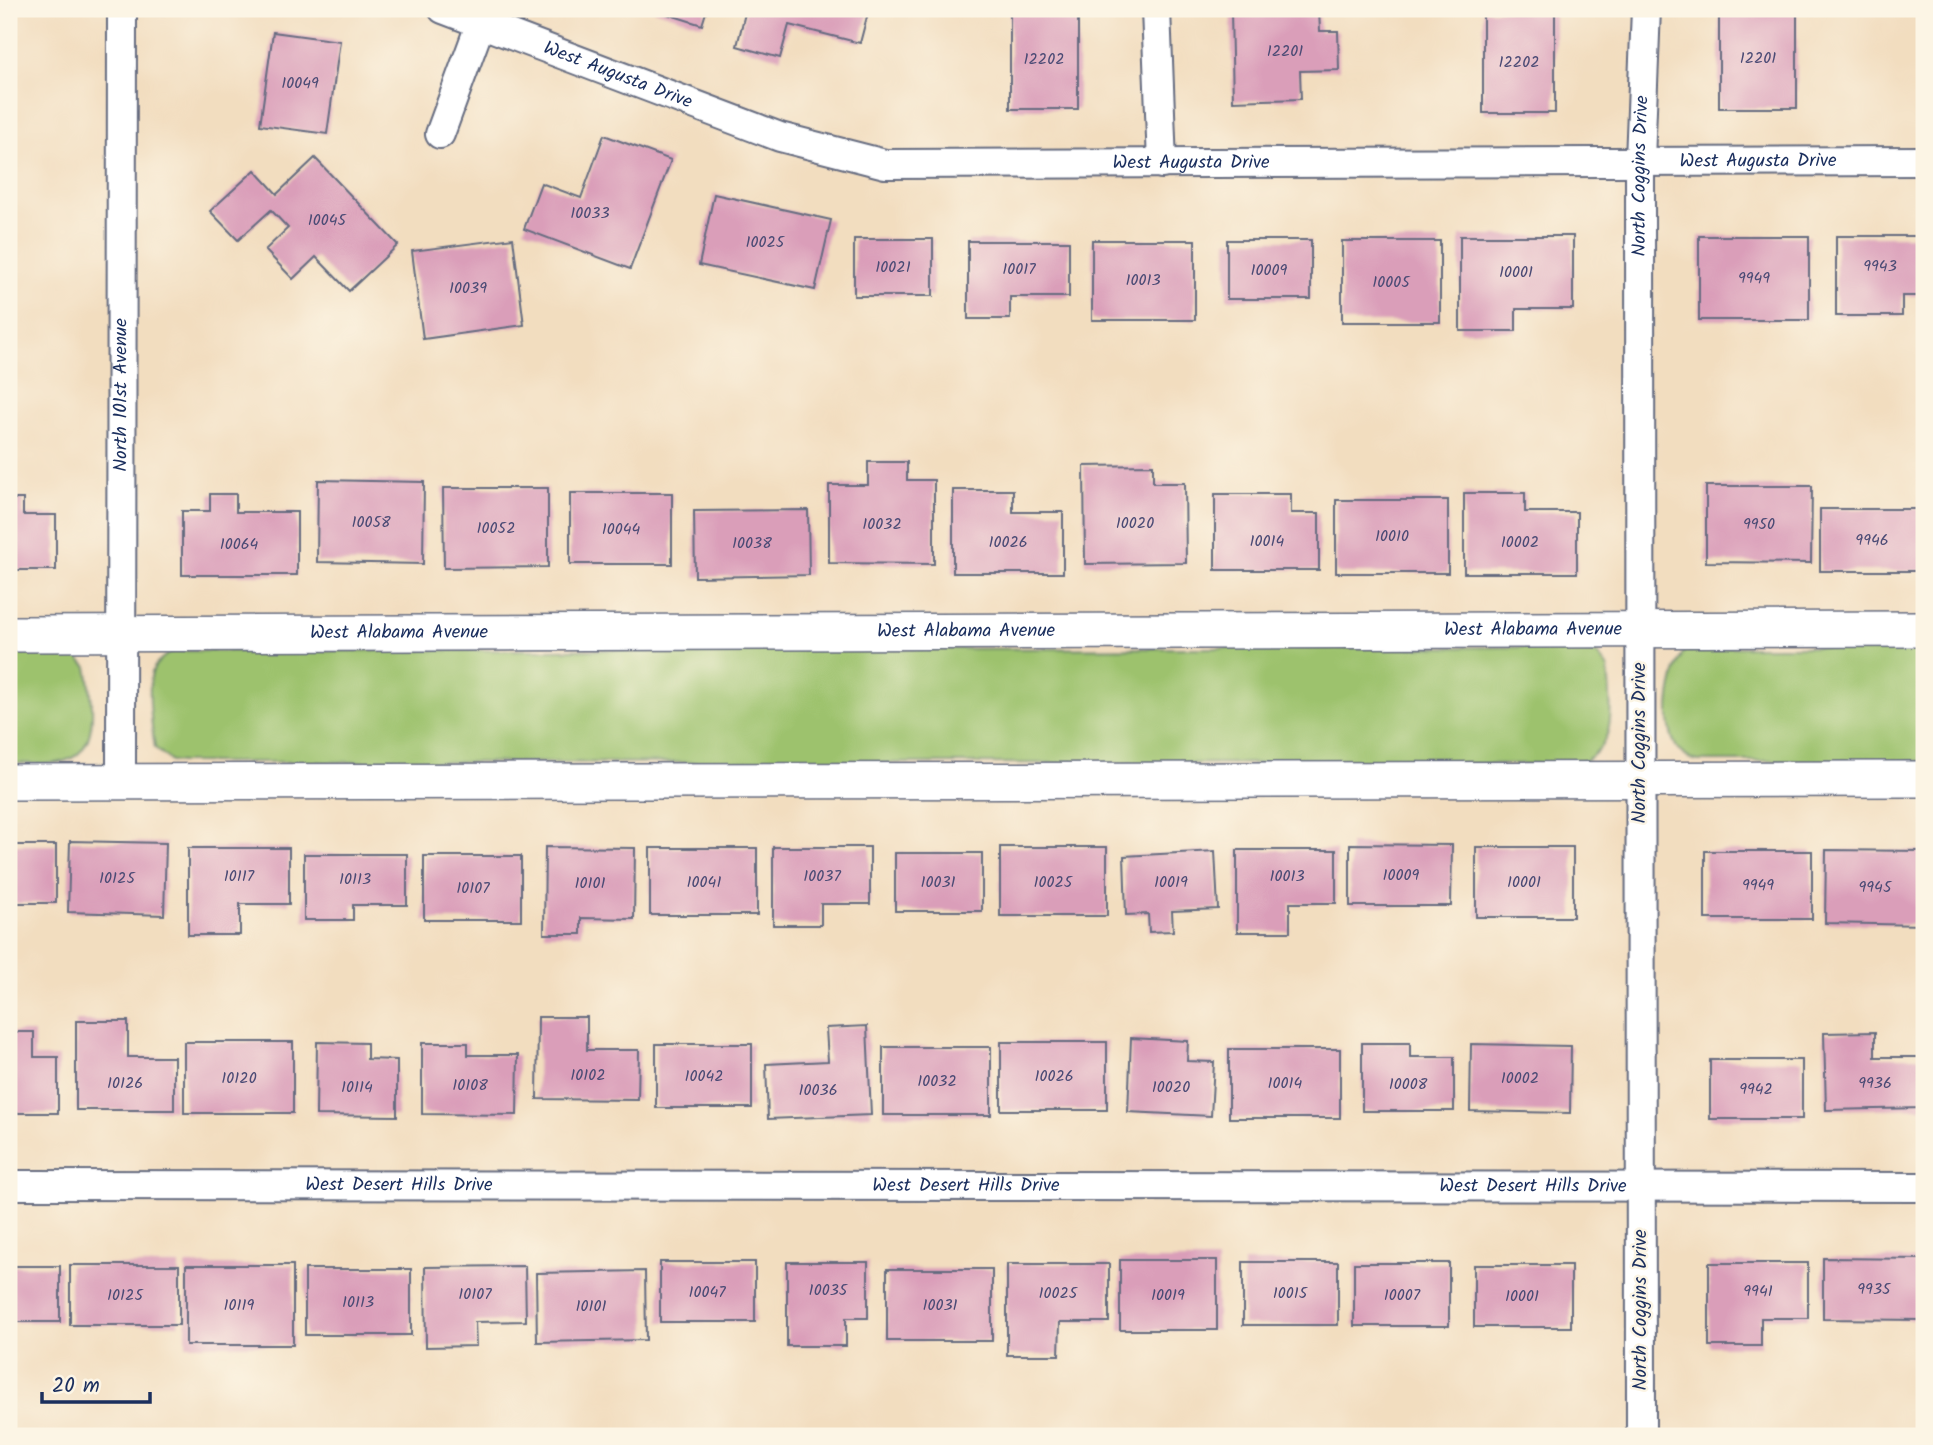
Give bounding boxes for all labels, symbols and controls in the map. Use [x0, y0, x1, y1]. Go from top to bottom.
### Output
street label: West Augusta Drive [539, 33, 697, 117]
house number: 12201 [1267, 39, 1303, 64]
house number: 12201 [1740, 46, 1776, 71]
house number: 12202 [1024, 47, 1064, 72]
house number: 12202 [1499, 50, 1539, 75]
house number: 10049 [281, 71, 319, 96]
street label: North Coggins Drive [1625, 94, 1658, 257]
street label: West Augusta Drive [1680, 146, 1837, 177]
street label: West Augusta Drive [1113, 148, 1270, 178]
house number: 10033 [570, 201, 610, 226]
house number: 10045 [308, 208, 348, 233]
house number: 10025 [746, 230, 786, 255]
house number: 9943 [1863, 254, 1897, 279]
house number: 10021 [875, 255, 911, 280]
house number: 10017 [1002, 257, 1036, 282]
house number: 10009 [1251, 258, 1288, 283]
house number: 10001 [1499, 260, 1533, 285]
house number: 9949 [1738, 266, 1770, 291]
house number: 10013 [1125, 268, 1161, 293]
house number: 10005 [1372, 270, 1411, 295]
house number: 10039 [449, 276, 487, 301]
street label: North 101st Avenue [106, 318, 137, 472]
house number: 10058 [351, 510, 391, 535]
house number: 10020 [1116, 511, 1154, 536]
house number: 10032 [862, 512, 902, 537]
house number: 9950 [1743, 512, 1775, 537]
house number: 10052 [477, 516, 515, 541]
house number: 10044 [602, 517, 641, 542]
house number: 10010 [1375, 524, 1409, 549]
house number: 9946 [1855, 528, 1889, 553]
house number: 10014 [1250, 529, 1285, 554]
house number: 10026 [988, 530, 1028, 555]
house number: 10002 [1501, 530, 1539, 555]
house number: 10038 [732, 531, 772, 556]
house number: 10064 [220, 532, 259, 557]
street label: West Alabama Avenue [1444, 615, 1623, 645]
street label: West Alabama Avenue [877, 616, 1056, 647]
street label: West Alabama Avenue [310, 618, 489, 648]
street label: North Coggins Drive [1625, 662, 1655, 823]
house number: 10009 [1383, 863, 1420, 888]
house number: 10117 [224, 864, 255, 889]
house number: 10037 [803, 864, 841, 889]
house number: 10013 [1269, 864, 1305, 889]
house number: 10125 [99, 866, 136, 891]
house number: 10113 [339, 867, 371, 892]
house number: 10041 [687, 870, 721, 895]
house number: 10031 [920, 870, 956, 895]
house number: 10025 [1034, 870, 1074, 895]
house number: 10019 [1154, 870, 1188, 895]
house number: 10001 [1507, 870, 1541, 895]
house number: 10101 [574, 871, 606, 896]
house number: 9949 [1742, 873, 1774, 898]
house number: 9945 [1858, 875, 1893, 900]
house number: 10107 [456, 876, 490, 901]
house number: 10102 [570, 1063, 606, 1088]
house number: 10042 [684, 1064, 724, 1089]
house number: 10026 [1034, 1064, 1074, 1089]
house number: 10120 [221, 1066, 257, 1091]
house number: 10002 [1501, 1066, 1539, 1091]
house number: 10032 [917, 1069, 957, 1094]
house number: 10126 [107, 1071, 143, 1096]
house number: 10014 [1268, 1071, 1303, 1096]
house number: 9936 [1858, 1071, 1892, 1096]
house number: 10008 [1389, 1072, 1428, 1097]
house number: 10108 [452, 1073, 488, 1098]
house number: 10114 [341, 1075, 373, 1100]
house number: 10020 [1152, 1075, 1190, 1100]
house number: 9942 [1739, 1077, 1773, 1102]
house number: 10036 [798, 1078, 838, 1103]
street label: West Desert Hills Drive [305, 1170, 493, 1201]
street label: West Desert Hills Drive [872, 1171, 1060, 1201]
street label: West Desert Hills Drive [1439, 1171, 1627, 1202]
street label: North Coggins Drive [1626, 1229, 1656, 1390]
house number: 9935 [1857, 1277, 1892, 1302]
house number: 10035 [809, 1278, 849, 1303]
house number: 9941 [1743, 1279, 1773, 1304]
house number: 10047 [688, 1280, 726, 1305]
house number: 10025 [1039, 1281, 1079, 1306]
house number: 10015 [1273, 1281, 1309, 1306]
house number: 10107 [458, 1282, 492, 1307]
house number: 10125 [107, 1283, 144, 1308]
house number: 10019 [1151, 1283, 1185, 1308]
house number: 10007 [1384, 1283, 1421, 1308]
house number: 10001 [1505, 1284, 1539, 1309]
house number: 10113 [342, 1290, 374, 1315]
house number: 10119 [224, 1293, 255, 1318]
house number: 10031 [922, 1293, 958, 1318]
house number: 10101 [575, 1294, 607, 1319]
scale bar [42, 1361, 150, 1405]
text: 20 m [52, 1370, 100, 1403]

